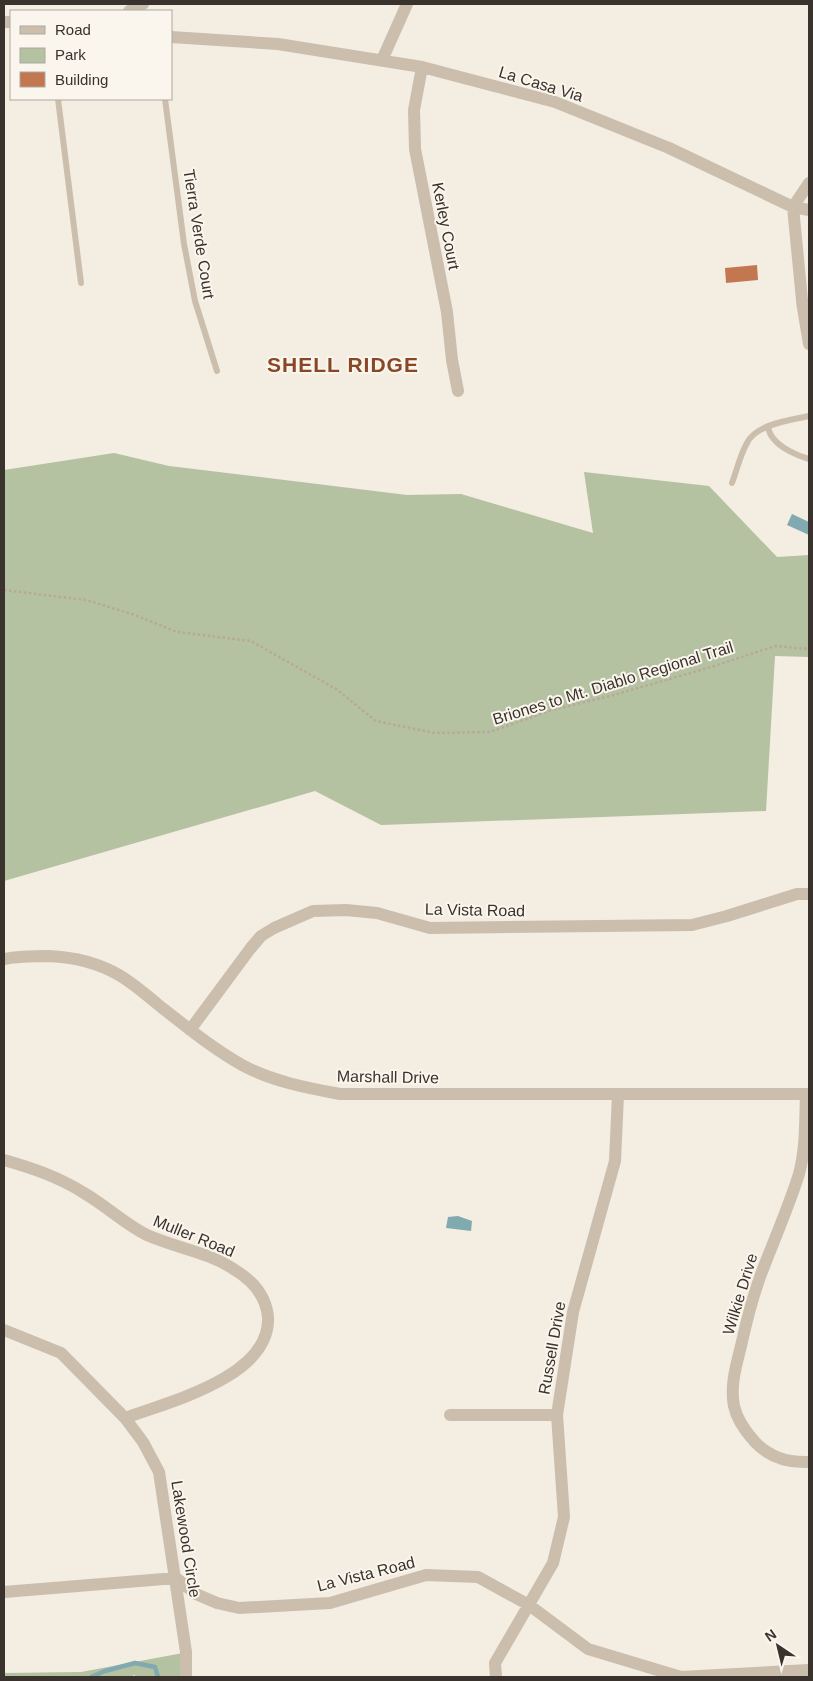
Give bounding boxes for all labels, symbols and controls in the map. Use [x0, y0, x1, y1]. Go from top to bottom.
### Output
legend [10, 10, 172, 100]
text: Road [55, 21, 91, 38]
text: Park [55, 46, 86, 63]
street label: La Casa Via [497, 63, 585, 105]
text: Building [55, 71, 108, 88]
street label: Tierra Verde Court [180, 168, 218, 301]
street label: Kerley Court [429, 181, 463, 272]
district label: SHELL RIDGE [267, 353, 419, 376]
street label: Briones to Mt. Diablo Regional Trail [491, 638, 735, 728]
street label: La Vista Road [425, 901, 525, 919]
street label: Marshall Drive [337, 1068, 439, 1086]
street label: Muller Road [151, 1212, 237, 1260]
street label: Wilkie Drive [720, 1251, 761, 1337]
street label: Russell Drive [535, 1300, 569, 1396]
street label: Lakewood Circle [168, 1479, 204, 1599]
street label: La Vista Road [315, 1554, 417, 1594]
north arrow [753, 1621, 803, 1671]
text: N [762, 1626, 779, 1645]

